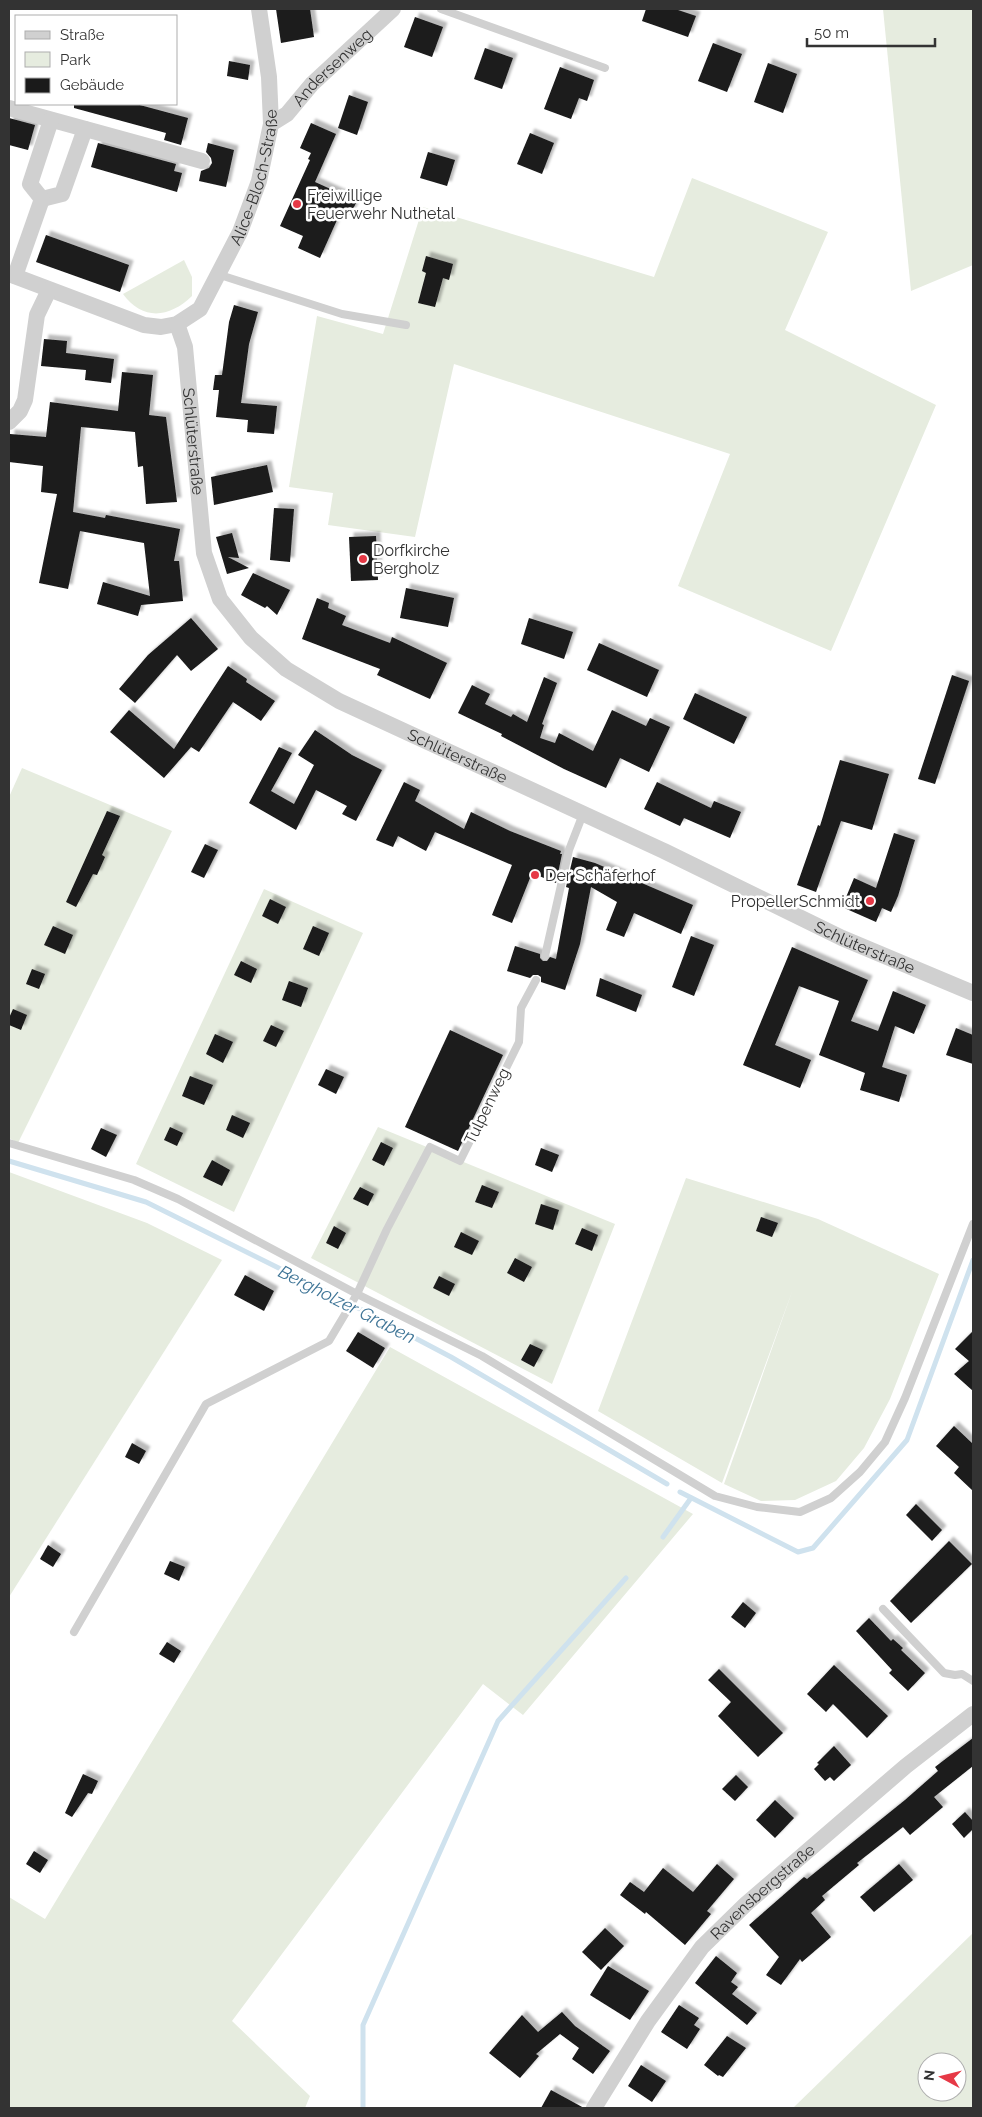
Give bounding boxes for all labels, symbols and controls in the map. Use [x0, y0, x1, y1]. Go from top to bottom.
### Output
legend [15, 15, 178, 105]
scale bar [807, 15, 934, 47]
street label: Andersenweg [288, 24, 376, 110]
text: 50 m [814, 24, 849, 42]
text: Straße [60, 26, 105, 44]
text: Park [60, 51, 91, 69]
text: Gebäude [60, 76, 124, 94]
street label: Alice-Bloch-Straße [225, 109, 281, 248]
place label: Freiwillige Feuerwehr Nuthetal [307, 186, 456, 223]
marker: Freiwillige Feuerwehr Nuthetal [291, 198, 303, 210]
street label: Schlüterstraße [179, 387, 208, 496]
place label: Dorfkirche Bergholz [373, 541, 450, 578]
marker: Dorfkirche Bergholz [357, 553, 369, 565]
street label: Schlüterstraße [405, 725, 510, 787]
place label: Der Schäferhof [545, 866, 656, 885]
marker: Der Schäferhof [529, 869, 541, 881]
place label: PropellerSchmidt [731, 892, 861, 911]
marker: PropellerSchmidt [864, 895, 876, 907]
street label: Schlüterstraße [811, 917, 918, 977]
street label: Tulpenweg [460, 1065, 514, 1147]
water label: Bergholzer Graben [275, 1260, 419, 1348]
street label: Ravensbergstraße [706, 1840, 818, 1943]
north arrow [917, 2052, 967, 2102]
text: N [921, 2069, 938, 2082]

